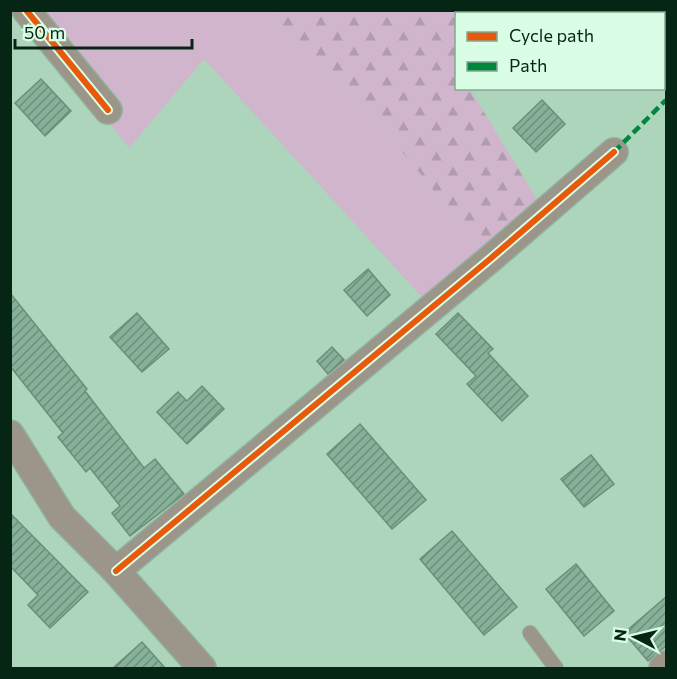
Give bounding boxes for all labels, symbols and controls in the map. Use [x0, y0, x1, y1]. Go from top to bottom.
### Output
scale bar [15, 12, 192, 50]
legend [455, 12, 665, 90]
text: 50 m [24, 21, 65, 43]
text: Cycle path [509, 24, 594, 46]
text: Path [509, 54, 547, 76]
north arrow [605, 607, 665, 667]
text: N [609, 628, 630, 642]

